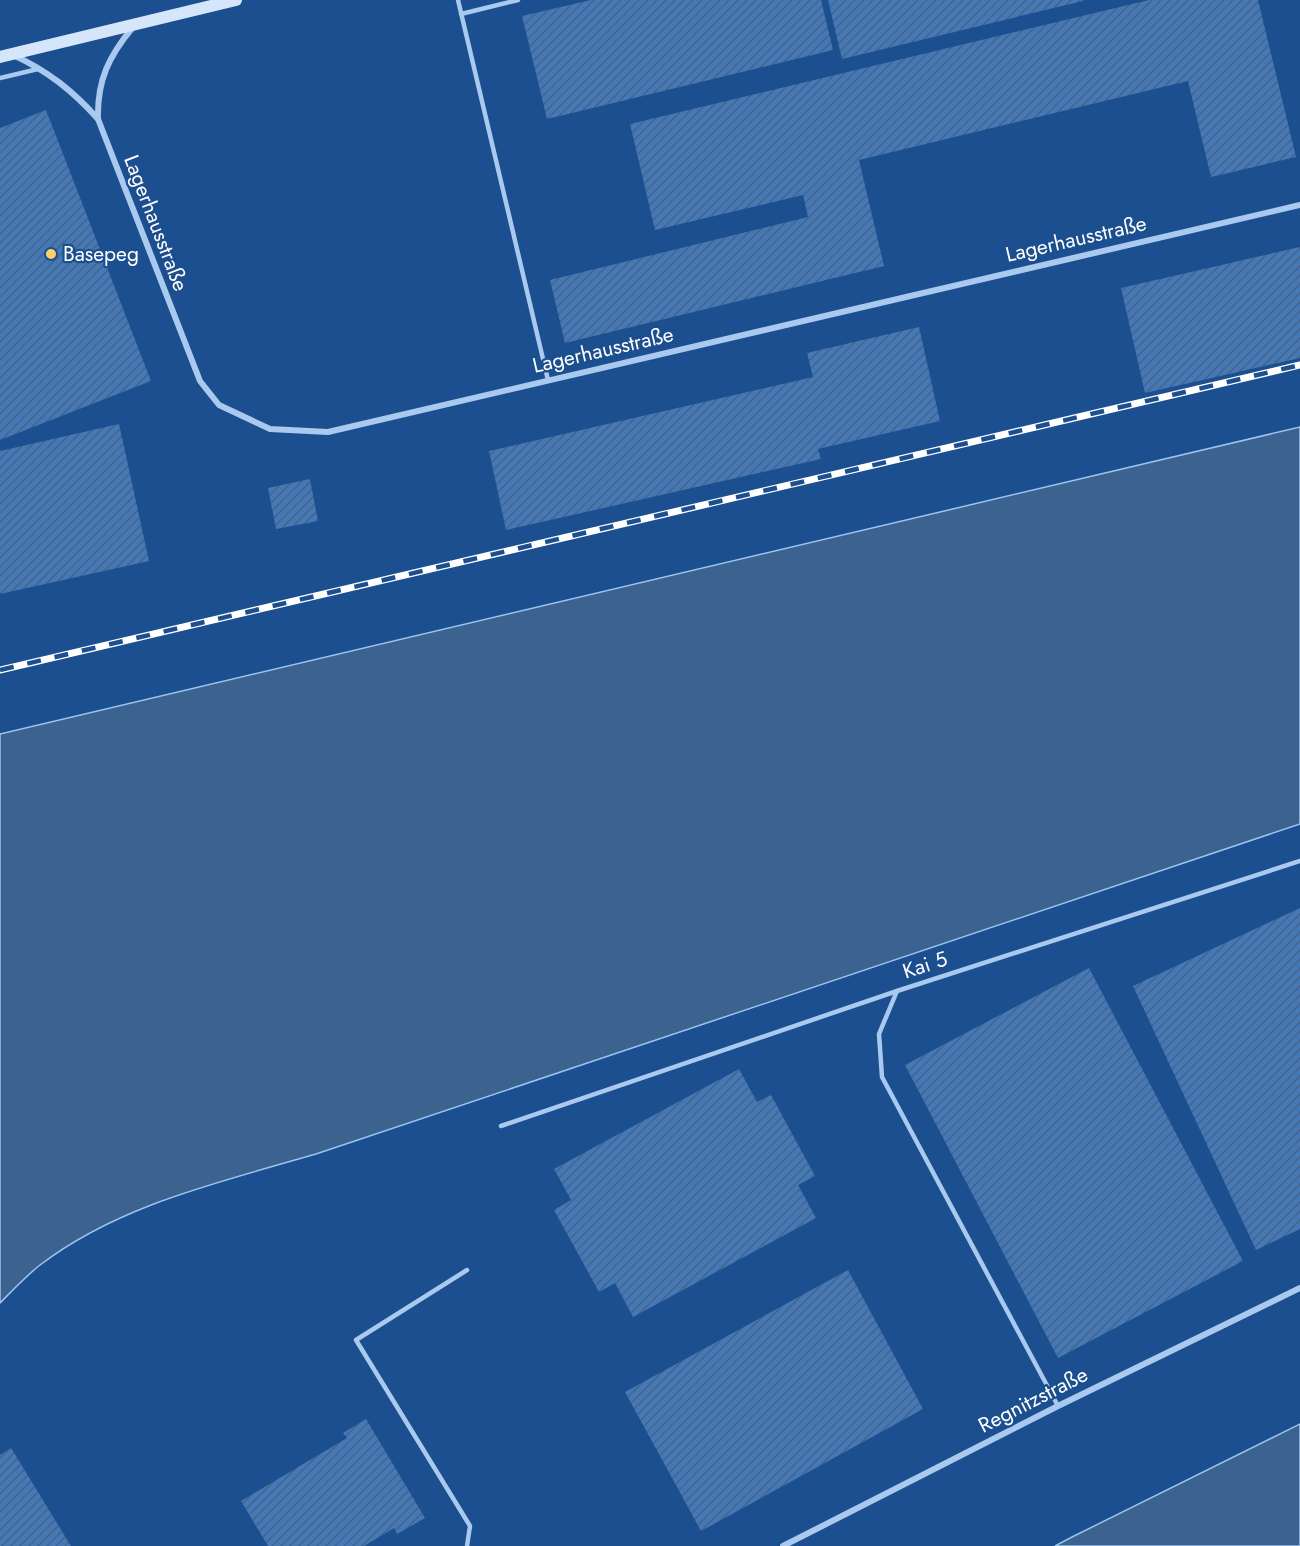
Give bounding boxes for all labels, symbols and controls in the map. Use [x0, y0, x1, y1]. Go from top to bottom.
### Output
street label: Lagerhausstraße [116, 151, 196, 296]
street label: Lagerhausstraße [1003, 208, 1150, 270]
place label: Basepeg [63, 239, 139, 269]
marker: Basepeg [44, 247, 58, 261]
street label: Lagerhausstraße [530, 319, 677, 381]
street label: Kai 5 [899, 944, 951, 986]
street label: Regnitzstraße [973, 1359, 1093, 1440]

